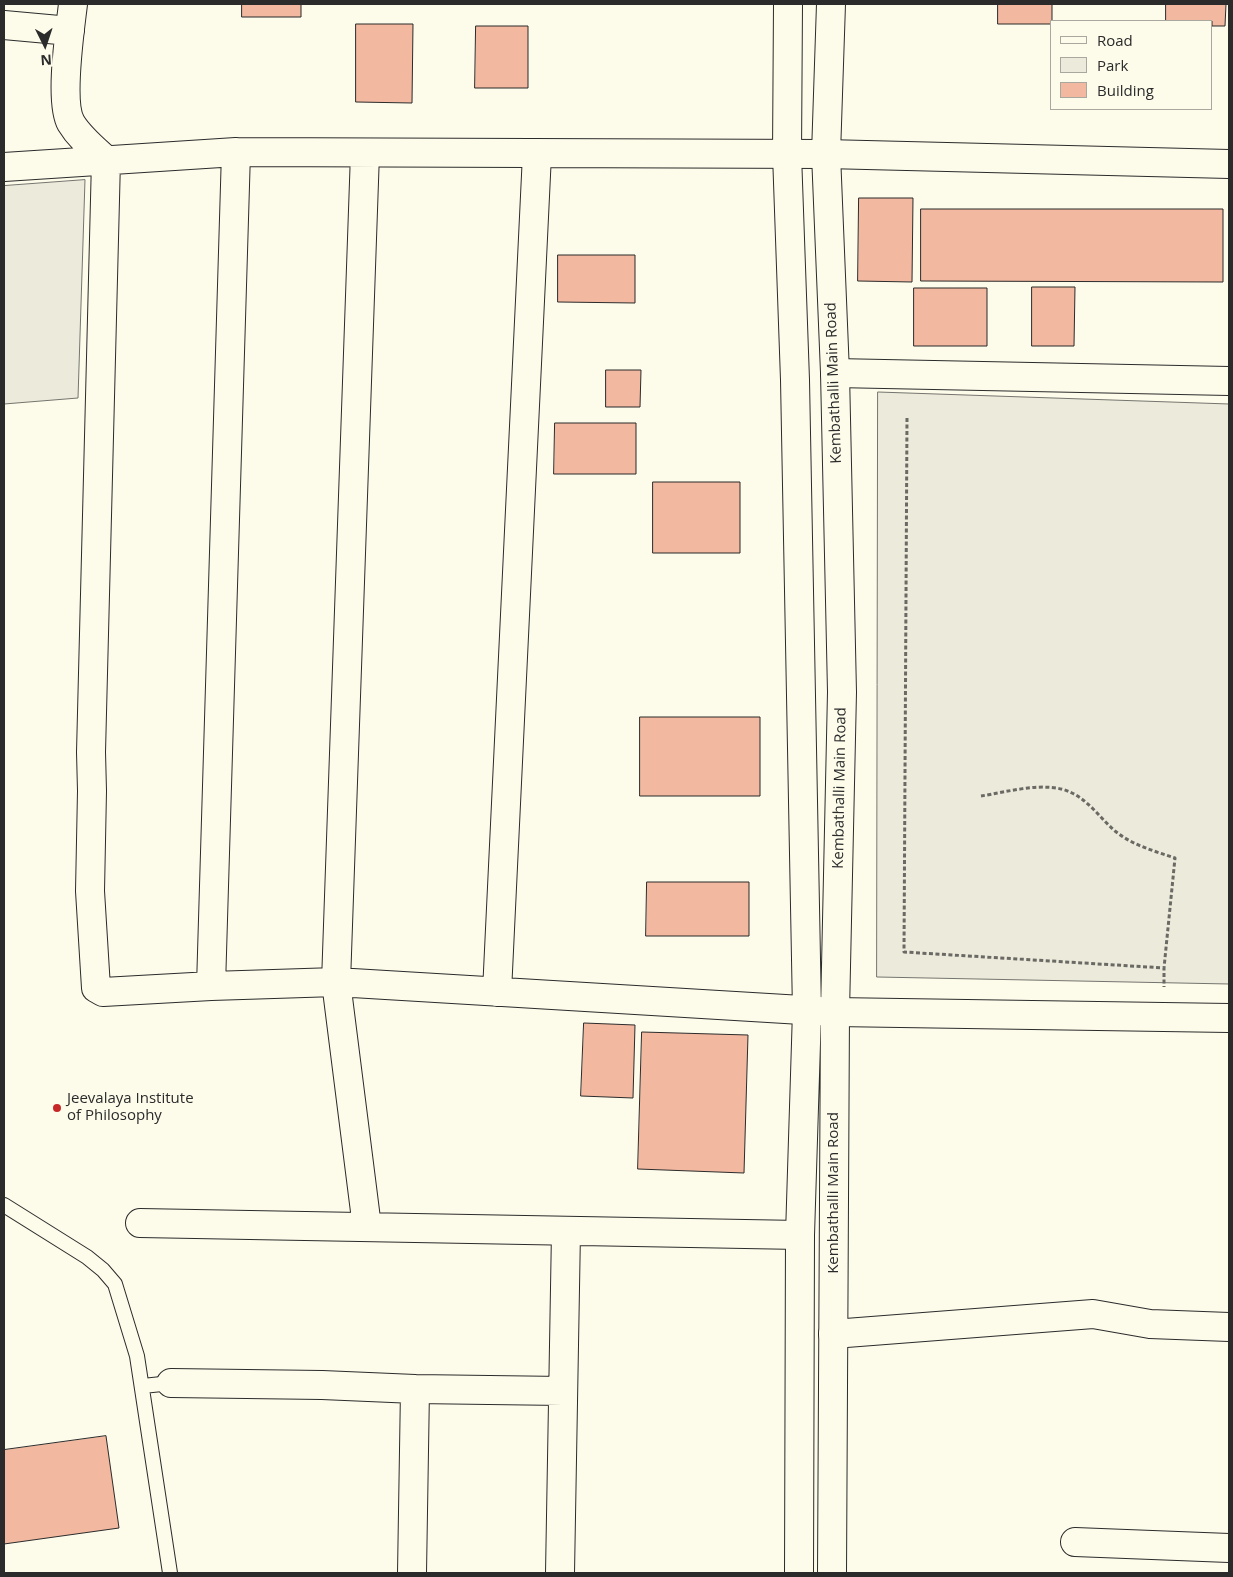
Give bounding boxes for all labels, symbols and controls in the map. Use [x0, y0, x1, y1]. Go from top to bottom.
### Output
north arrow [20, 20, 70, 70]
legend [1050, 20, 1213, 110]
text: Road [1097, 30, 1133, 50]
text: N [40, 51, 52, 70]
text: Park [1097, 55, 1128, 75]
text: Building [1097, 80, 1154, 100]
street label: Kembathalli Main Road [822, 302, 846, 464]
street label: Kembathalli Main Road [830, 707, 850, 869]
place label: Jeevalaya Institute of Philosophy [67, 1090, 194, 1125]
marker: Jeevalaya Institute of Philosophy [51, 1102, 63, 1114]
street label: Kembathalli Main Road [825, 1112, 843, 1274]

